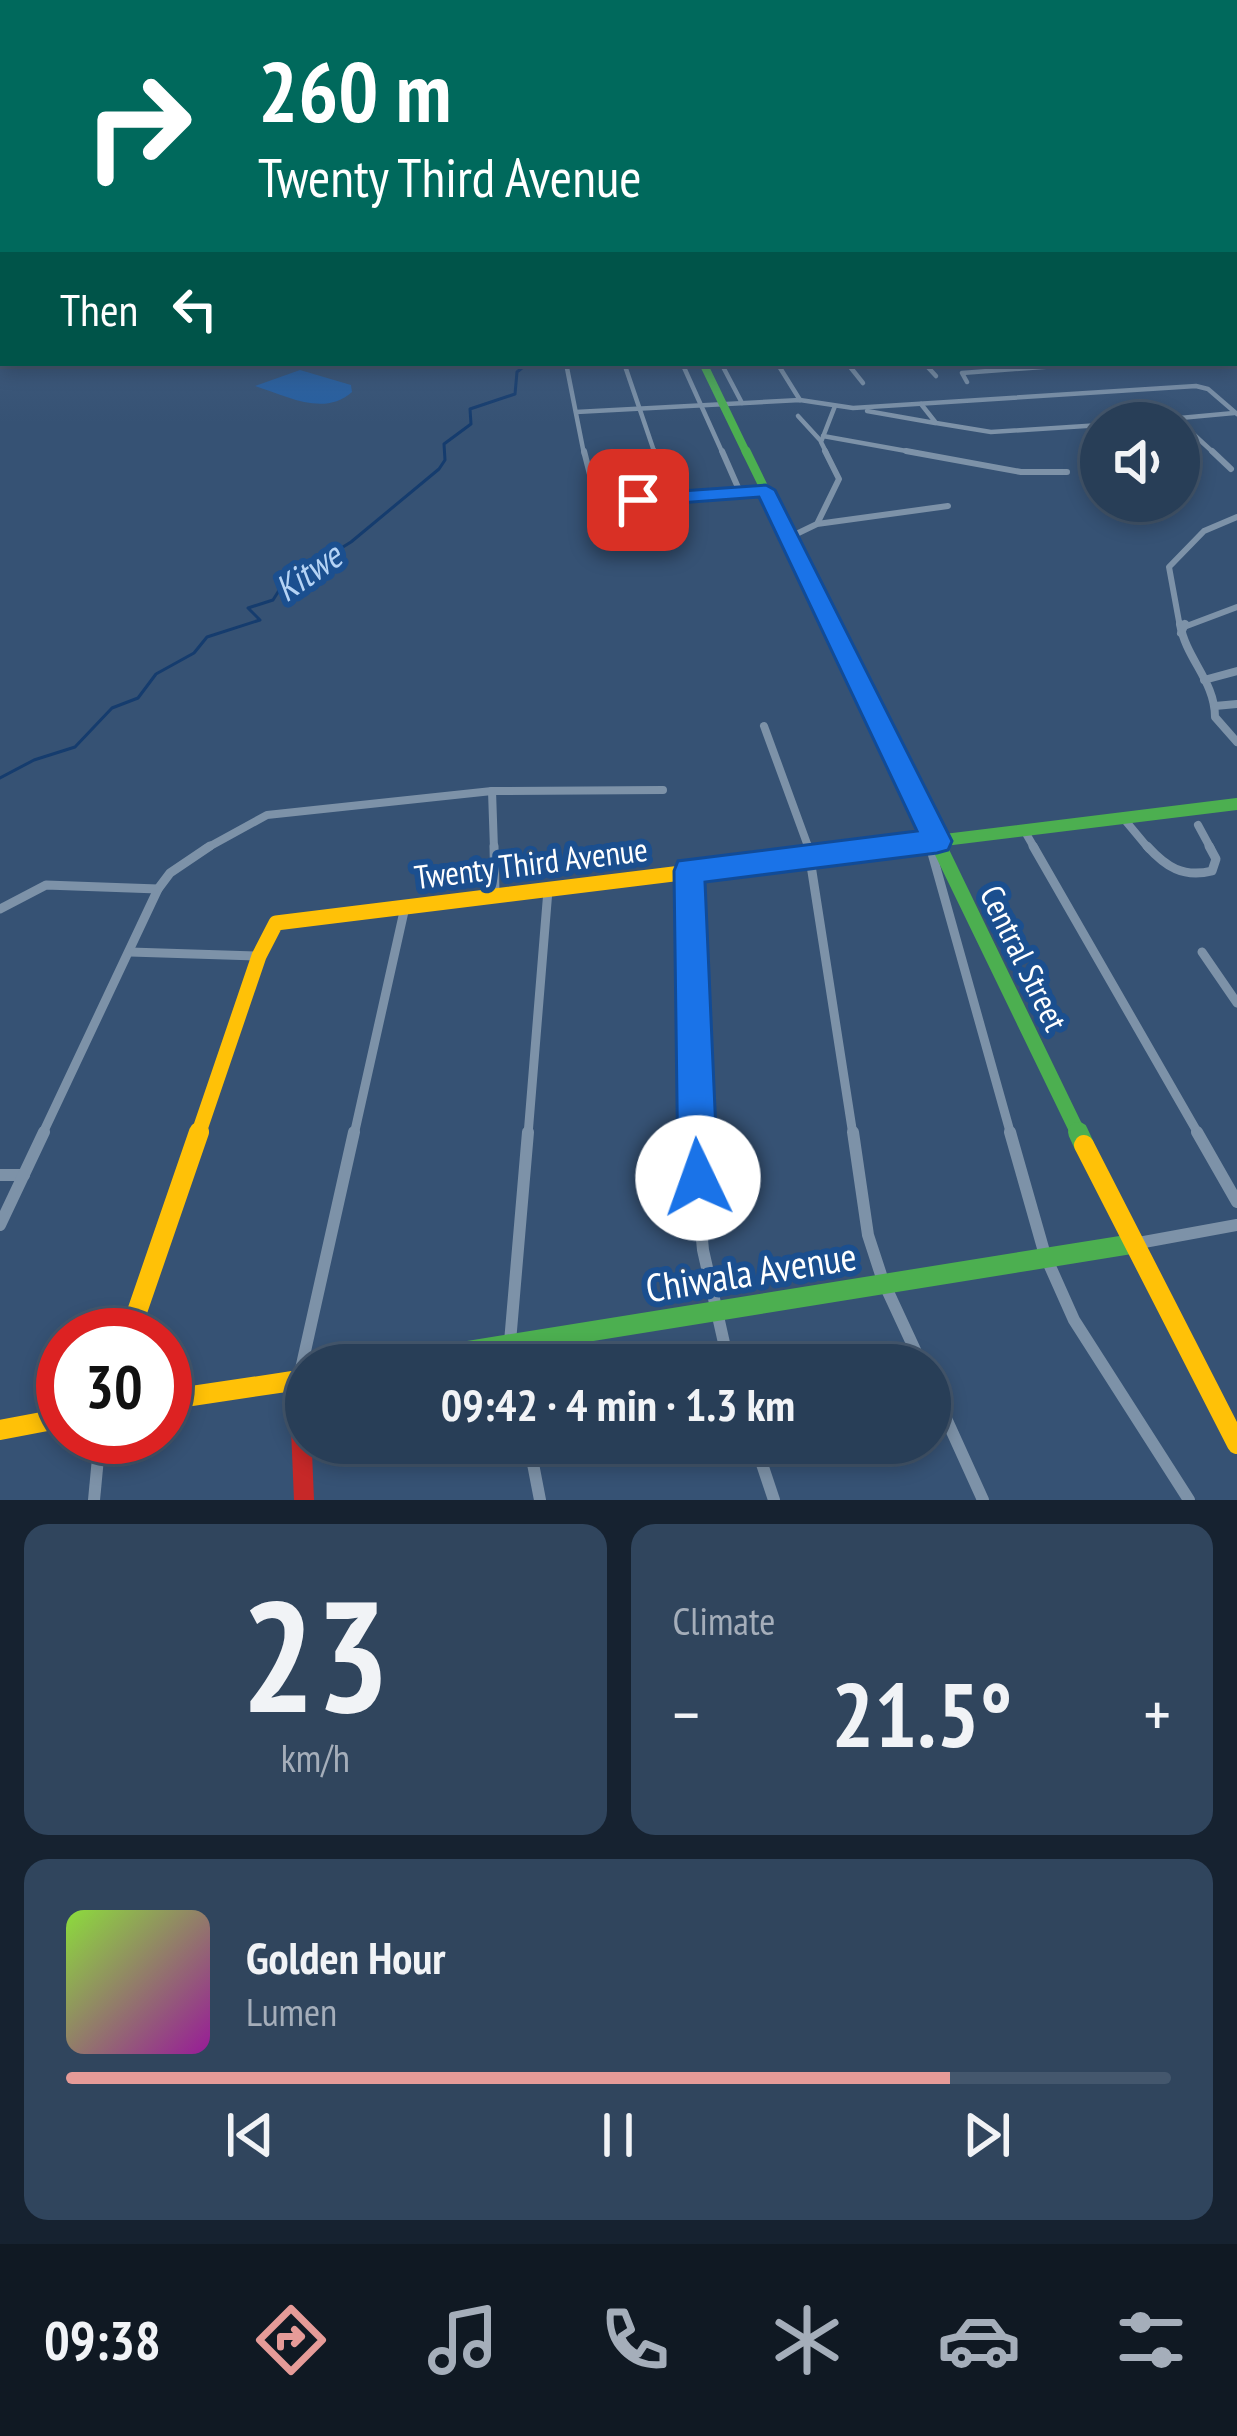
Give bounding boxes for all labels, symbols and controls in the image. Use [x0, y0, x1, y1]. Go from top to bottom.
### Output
text: 260 m [258, 36, 451, 145]
icon: right [60, 48, 216, 204]
text: Twenty Third Avenue [258, 142, 642, 212]
icon: left [162, 276, 228, 342]
text: Then [60, 280, 138, 338]
map controls [1080, 402, 1200, 522]
button: sound [1080, 402, 1200, 522]
pin [587, 449, 689, 551]
icon: arrive [605, 467, 671, 533]
water label: Kitwe [265, 531, 352, 611]
street label: Twenty Third Avenue [412, 827, 650, 898]
street label: Central Street [971, 878, 1078, 1038]
position arrow [635, 1115, 761, 1241]
street label: Chiwala Avenue [642, 1230, 860, 1313]
speed limit sign: 30 [36, 1308, 192, 1464]
text: 09:42 · 4 min · 1.3 km [441, 1375, 795, 1433]
text: 23 [241, 1553, 390, 1755]
text: Climate [673, 1595, 775, 1646]
text: 21.5° [831, 1655, 1012, 1772]
text: − [673, 1671, 700, 1756]
text: + [1144, 1671, 1171, 1756]
text: km/h [281, 1732, 350, 1783]
text: Golden Hour [246, 1928, 446, 1986]
text: Lumen [246, 1986, 337, 2037]
icon: previous [217, 2102, 283, 2168]
icon: pause [585, 2102, 651, 2168]
icon: next [954, 2102, 1020, 2168]
icon: directions [249, 2298, 333, 2382]
icon: music [421, 2298, 505, 2382]
icon: phone [593, 2298, 677, 2382]
icon: climate [765, 2298, 849, 2382]
icon: car [937, 2298, 1021, 2382]
icon: filters [1109, 2298, 1193, 2382]
text: 09:38 [44, 2305, 161, 2375]

